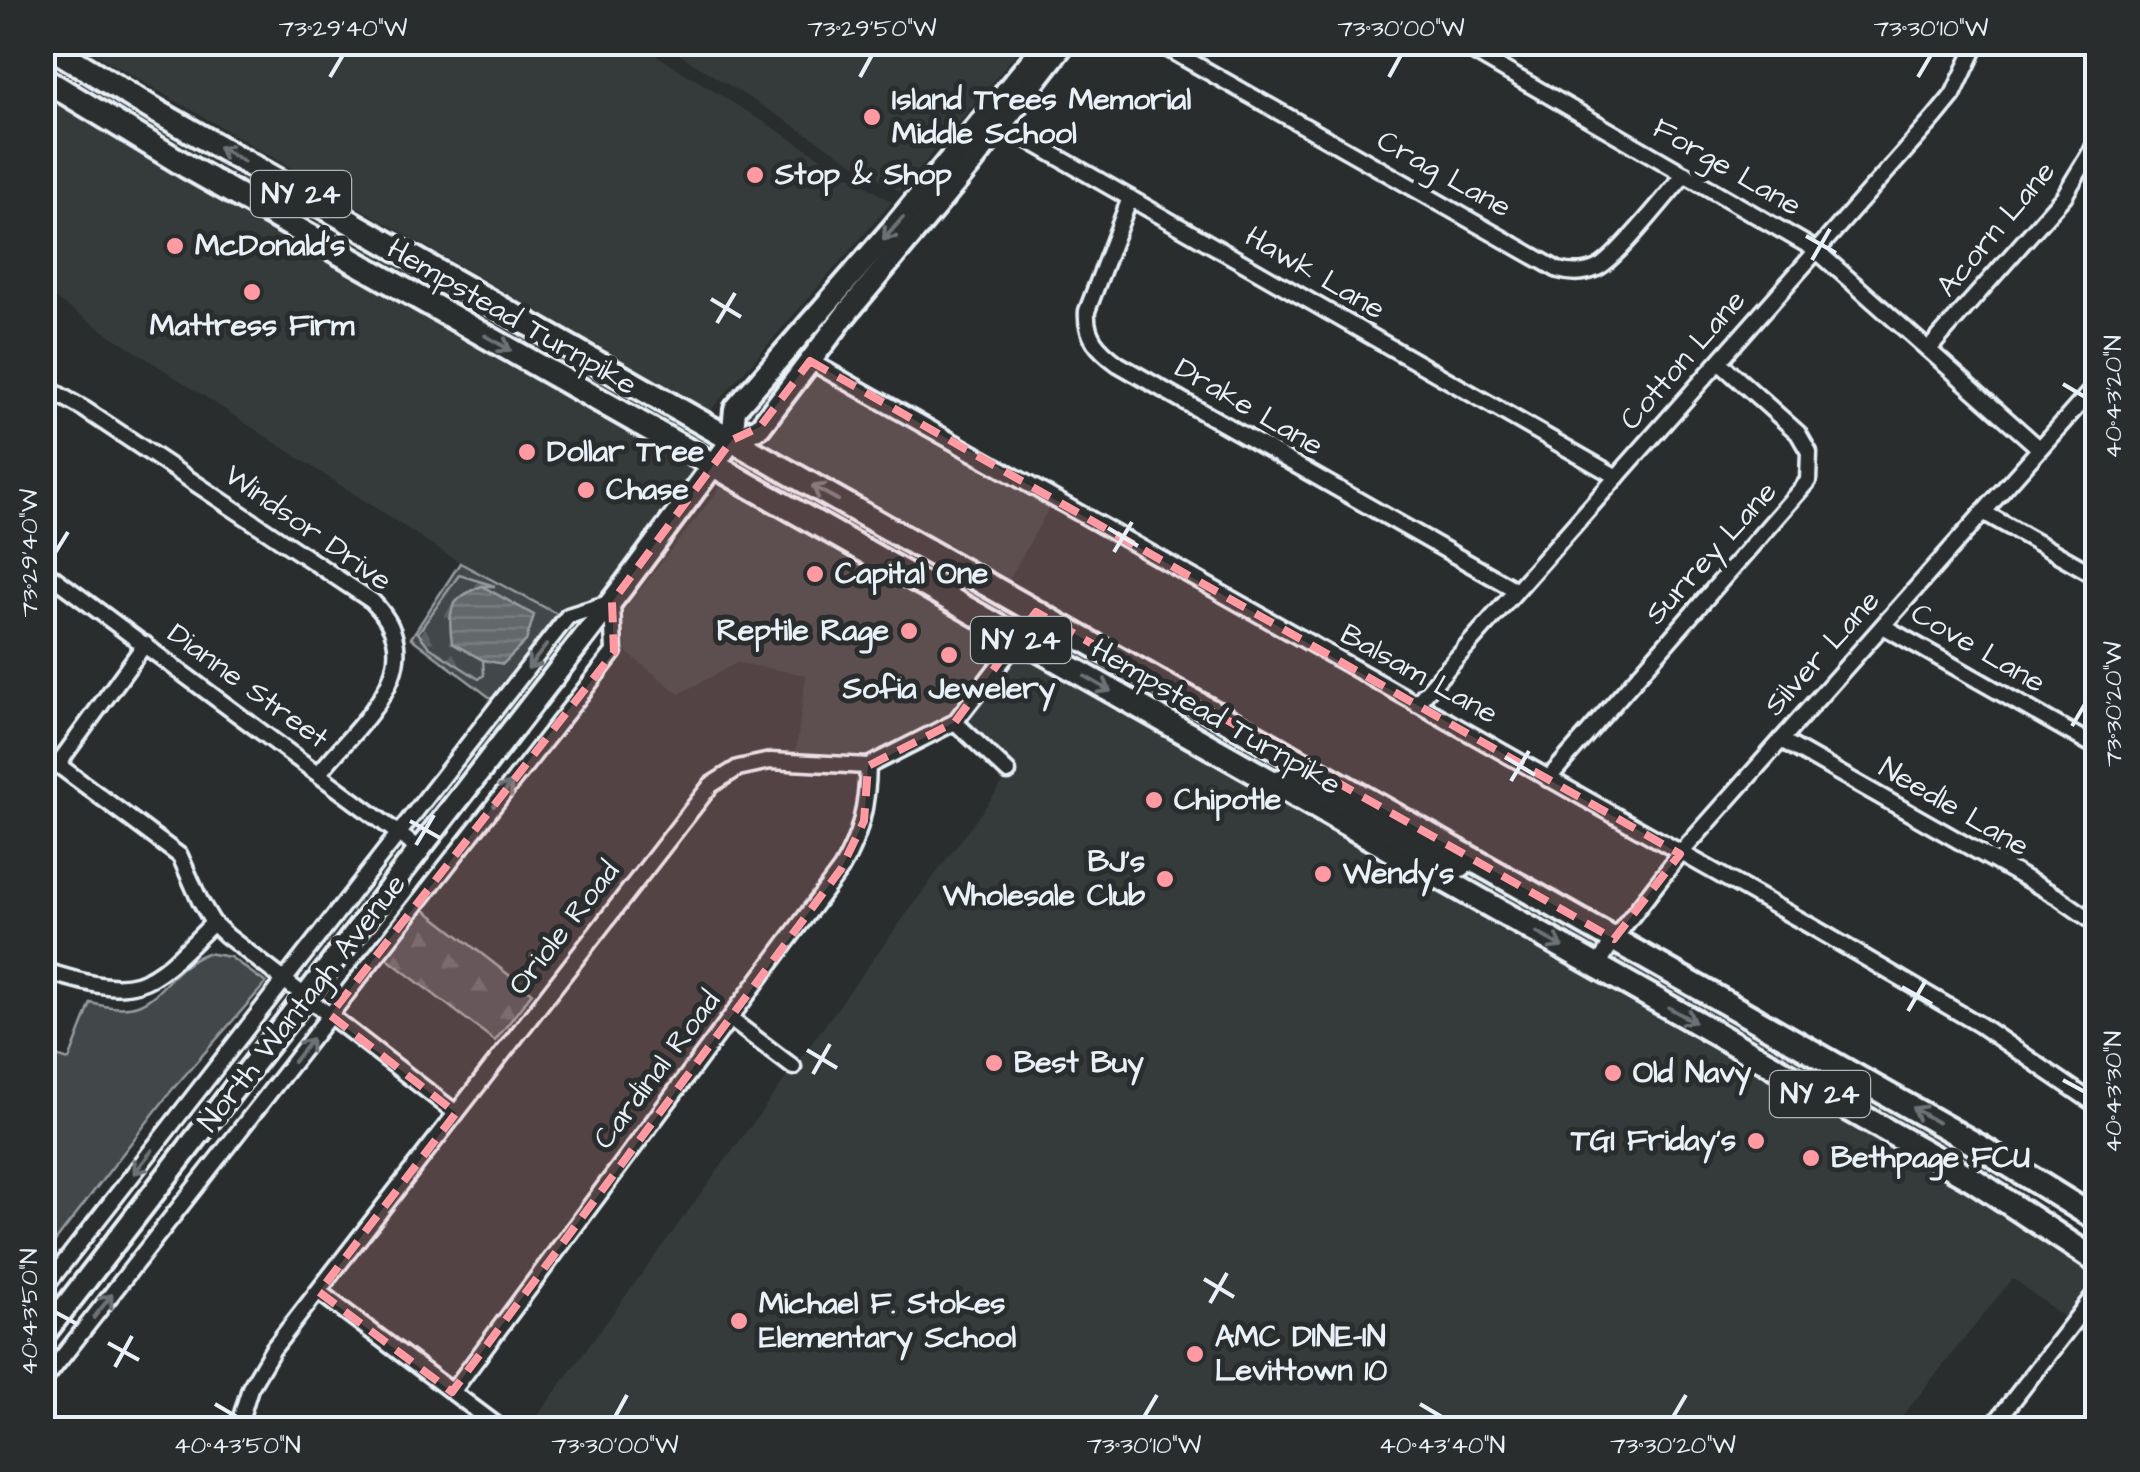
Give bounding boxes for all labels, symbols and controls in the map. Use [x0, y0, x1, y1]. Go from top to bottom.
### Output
text: 73°29'40"W [279, 11, 408, 46]
text: 73°29'50"W [807, 11, 937, 46]
text: 73°30'00"W [1337, 11, 1465, 46]
text: 73°30'10"W [1874, 11, 1989, 46]
place label: Island Trees Memorial Middle School [892, 79, 1191, 155]
marker: Island Trees Memorial Middle School [861, 106, 883, 128]
street label: Forge Lane [1644, 108, 1809, 227]
street label: Crag Lane [1369, 120, 1519, 229]
one-way arrow [217, 143, 246, 163]
street label: Acorn Lane [1927, 152, 2065, 306]
place label: Stop & Shop [774, 154, 952, 197]
marker: Stop & Shop [744, 164, 766, 186]
road number: NY 24 [251, 171, 351, 217]
one-way arrow [882, 215, 904, 241]
street label: Hawk Lane [1237, 216, 1393, 330]
place label: McDonald's [195, 225, 345, 267]
street label: Hempstead Turnpike [379, 228, 645, 406]
marker: McDonald's [164, 235, 186, 257]
marker: Mattress Firm [241, 281, 263, 303]
street label: Cotton Lane [1610, 281, 1756, 439]
place label: Mattress Firm [150, 305, 355, 347]
one-way arrow [483, 333, 511, 353]
text: 40°43'20"N [2096, 335, 2131, 459]
street label: Drake Lane [1167, 348, 1331, 466]
place label: Dollar Tree [547, 431, 704, 473]
marker: Dollar Tree [516, 441, 538, 463]
street label: Windsor Drive [216, 455, 400, 601]
place label: Chase [606, 469, 689, 511]
street label: Surrey Lane [1635, 472, 1787, 634]
marker: Chase [575, 479, 597, 501]
one-way arrow [811, 482, 840, 502]
text: 73°29'40"W [12, 488, 47, 617]
place label: Capital One [835, 553, 988, 596]
marker: Capital One [804, 563, 826, 585]
street label: Silver Lane [1754, 581, 1890, 725]
street label: Cove Lane [1903, 593, 2053, 703]
place label: Reptile Rage [717, 610, 889, 654]
street label: Dianne Street [159, 613, 337, 759]
street label: Balsam Lane [1333, 613, 1505, 735]
road number: NY 24 [971, 617, 1071, 663]
marker: Reptile Rage [898, 620, 920, 642]
street label: Hempstead Turnpike [1083, 628, 1349, 806]
text: 73°30'20"W [2096, 641, 2131, 767]
one-way arrow [526, 643, 547, 670]
marker: Sofia Jewelery [938, 644, 960, 666]
place label: Sofia Jewelery [842, 668, 1056, 712]
one-way arrow [1083, 675, 1112, 695]
street label: Needle Lane [1871, 747, 2037, 867]
place label: Chipotle [1174, 779, 1281, 822]
one-way arrow [492, 781, 513, 808]
marker: Chipotle [1143, 789, 1165, 811]
place label: BJ's Wholesale Club [942, 841, 1145, 917]
street label: Oriole Road [498, 852, 630, 1004]
place label: Wendy's [1342, 853, 1454, 897]
marker: Wendy's [1312, 863, 1334, 885]
street label: North Wantagh Avenue [188, 865, 417, 1141]
marker: BJ's Wholesale Club [1154, 868, 1176, 890]
one-way arrow [1534, 931, 1564, 951]
street label: Cardinal Road [583, 982, 731, 1158]
one-way arrow [1667, 1005, 1695, 1025]
text: 40°43'30"N [2096, 1031, 2131, 1153]
one-way arrow [292, 1037, 313, 1064]
place label: Best Buy [1014, 1042, 1144, 1086]
marker: Best Buy [983, 1052, 1005, 1074]
place label: Old Navy [1633, 1052, 1752, 1096]
marker: Old Navy [1602, 1062, 1624, 1084]
road number: NY 24 [1770, 1071, 1870, 1117]
one-way arrow [1911, 1105, 1939, 1125]
place label: TGI Friday's [1570, 1120, 1736, 1164]
marker: TGI Friday's [1745, 1130, 1767, 1152]
place label: Bethpage FCU [1831, 1137, 2030, 1181]
marker: Bethpage FCU [1800, 1147, 1822, 1169]
one-way arrow [133, 1148, 154, 1175]
text: 40°43'50"N [12, 1248, 47, 1376]
place label: Michael F. Stokes Elementary School [759, 1283, 1017, 1361]
one-way arrow [92, 1293, 113, 1320]
marker: Michael F. Stokes Elementary School [728, 1310, 750, 1332]
place label: AMC DINE-IN Levittown 10 [1215, 1316, 1387, 1392]
marker: AMC DINE-IN Levittown 10 [1184, 1343, 1206, 1365]
text: 40°43'50"N [173, 1428, 301, 1463]
text: 73°30'00"W [551, 1428, 679, 1463]
text: 73°30'10"W [1087, 1428, 1202, 1463]
text: 40°43'40"N [1379, 1428, 1505, 1463]
text: 73°30'20"W [1610, 1428, 1736, 1463]

